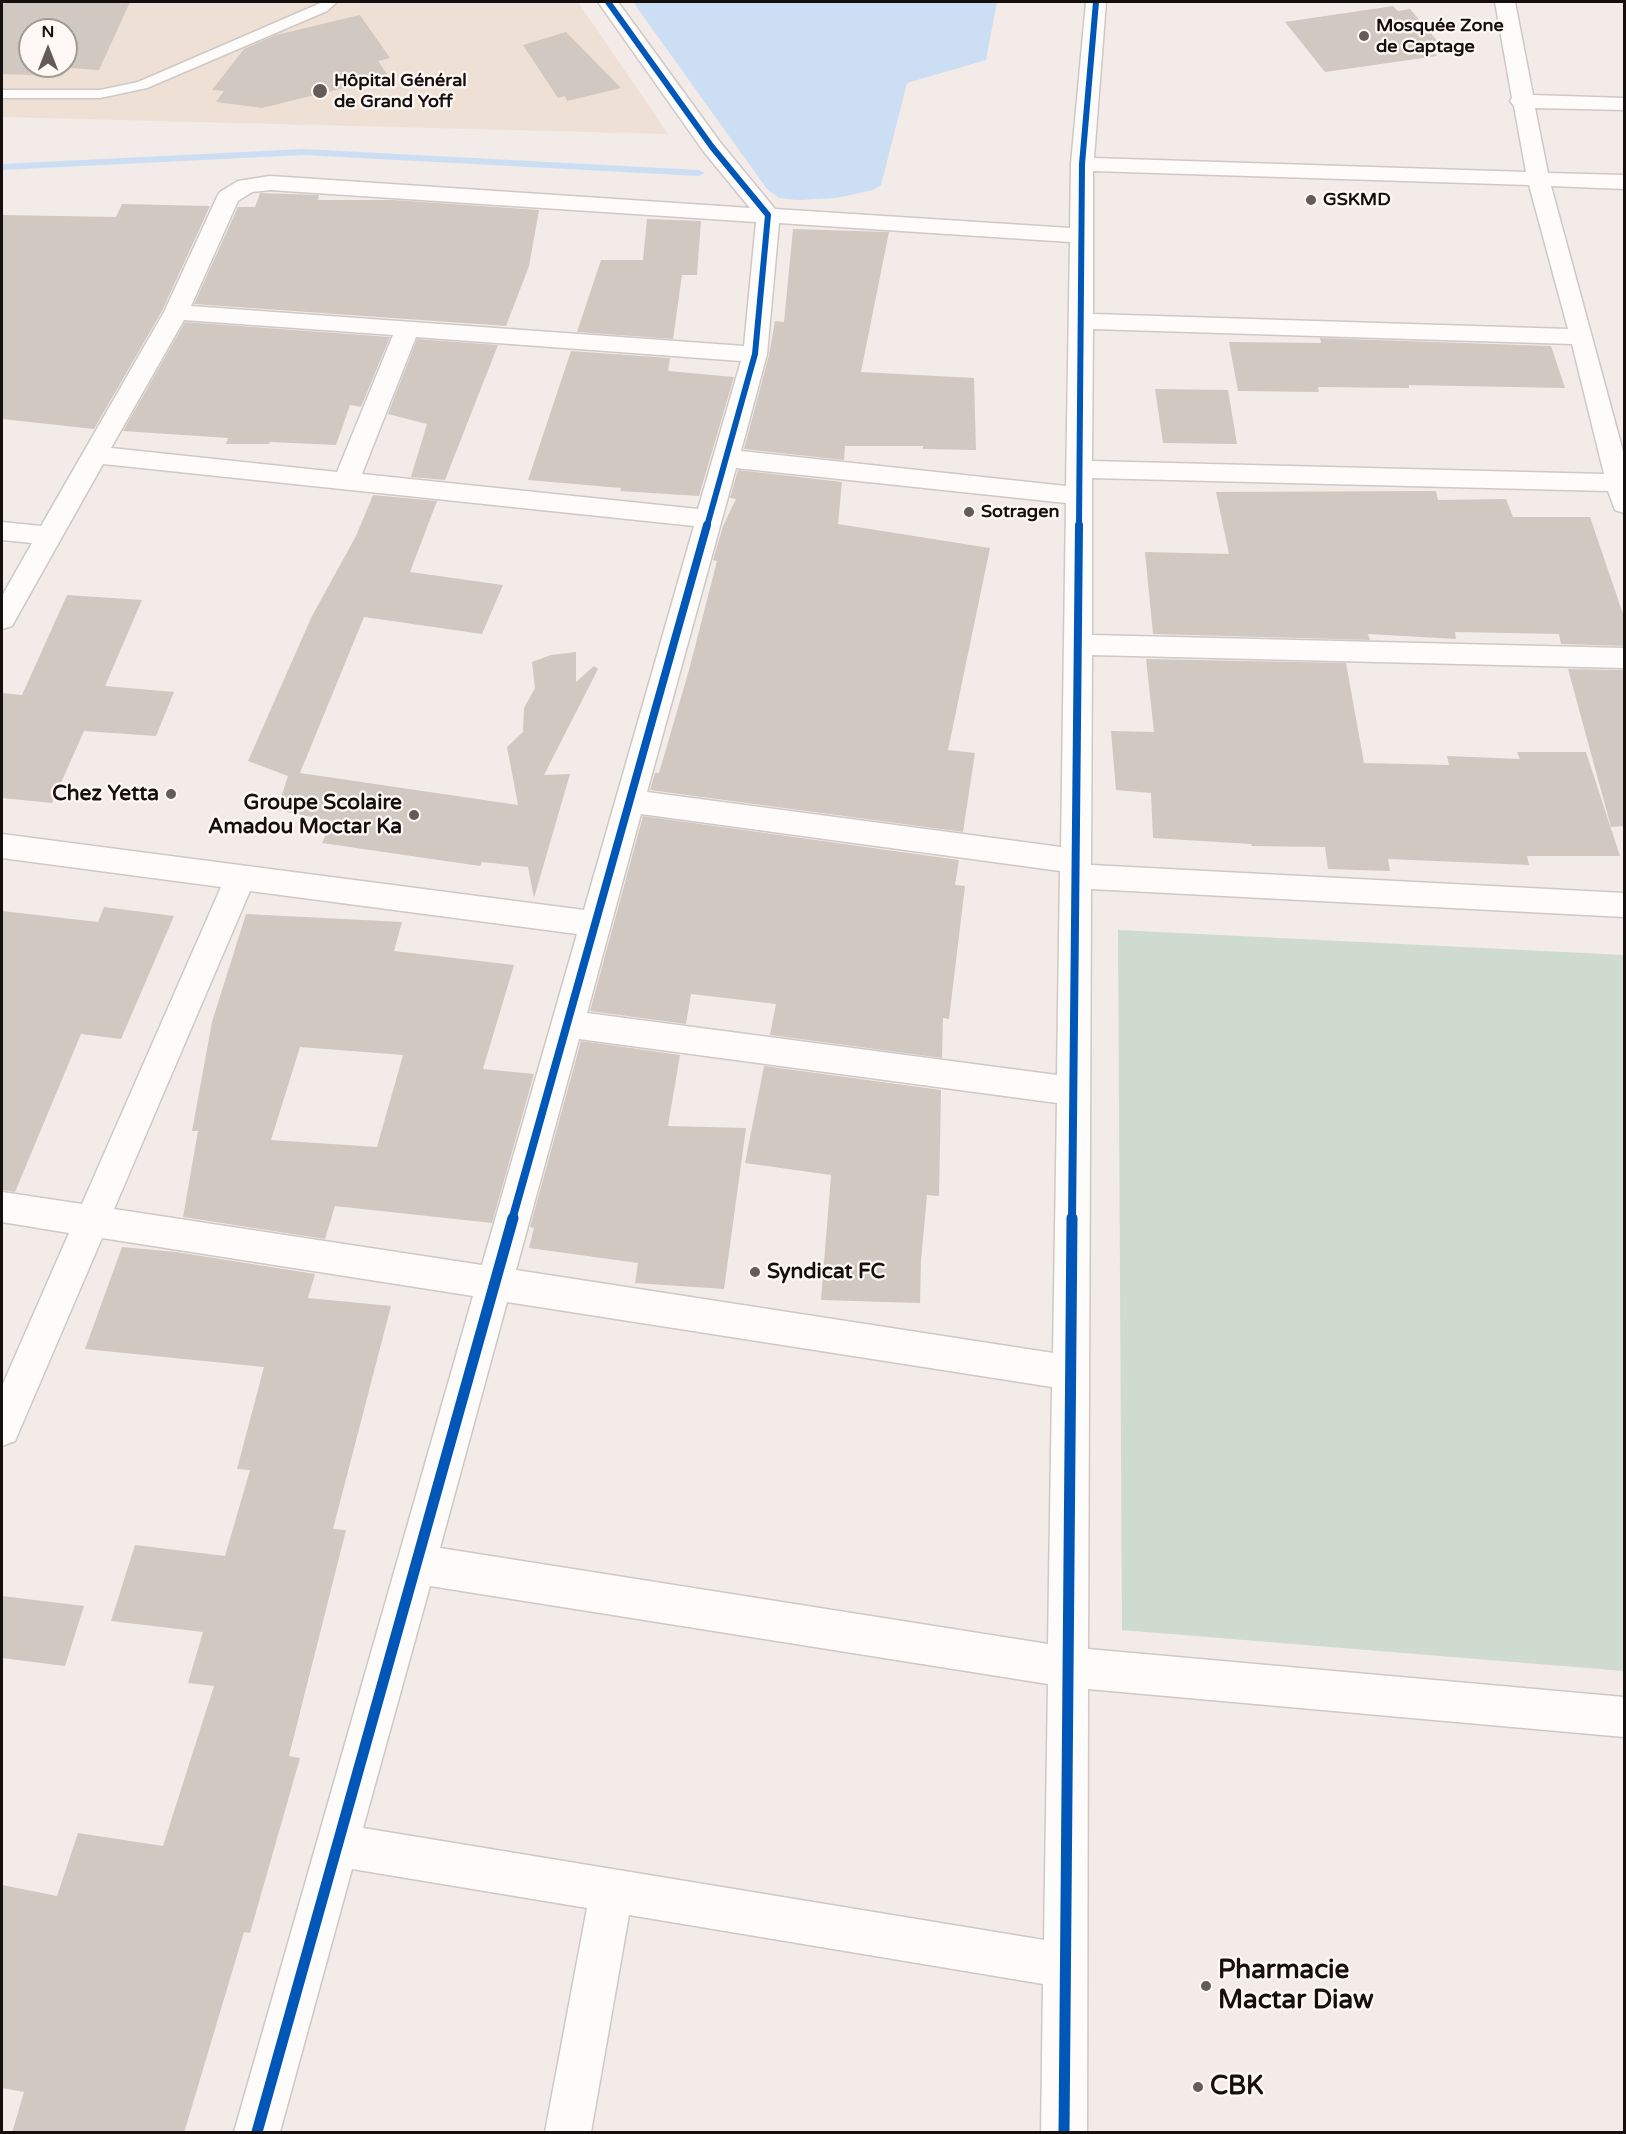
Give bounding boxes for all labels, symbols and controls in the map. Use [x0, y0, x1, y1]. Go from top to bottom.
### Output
place label: Mosquée Zone de Captage [1376, 15, 1504, 57]
north arrow [18, 18, 78, 78]
text: N [42, 22, 54, 42]
marker: Mosquée Zone de Captage [1357, 29, 1371, 43]
place label: Hôpital Général de Grand Yoff [334, 70, 467, 112]
marker: Hôpital Général de Grand Yoff [311, 82, 329, 100]
place label: GSKMD [1323, 189, 1391, 211]
marker: GSKMD [1304, 193, 1318, 207]
place label: Sotragen [981, 501, 1059, 523]
marker: Sotragen [962, 505, 976, 519]
place label: Chez Yetta [52, 781, 159, 807]
marker: Chez Yetta [164, 787, 178, 801]
place label: Groupe Scolaire Amadou Moctar Ka [208, 790, 402, 840]
marker: Groupe Scolaire Amadou Moctar Ka [407, 808, 421, 822]
place label: Syndicat FC [767, 1259, 885, 1285]
marker: Syndicat FC [748, 1265, 762, 1279]
place label: Pharmacie Mactar Diaw [1218, 1955, 1374, 2016]
marker: Pharmacie Mactar Diaw [1199, 1979, 1213, 1993]
place label: CBK [1210, 2071, 1264, 2103]
marker: CBK [1191, 2080, 1205, 2094]

